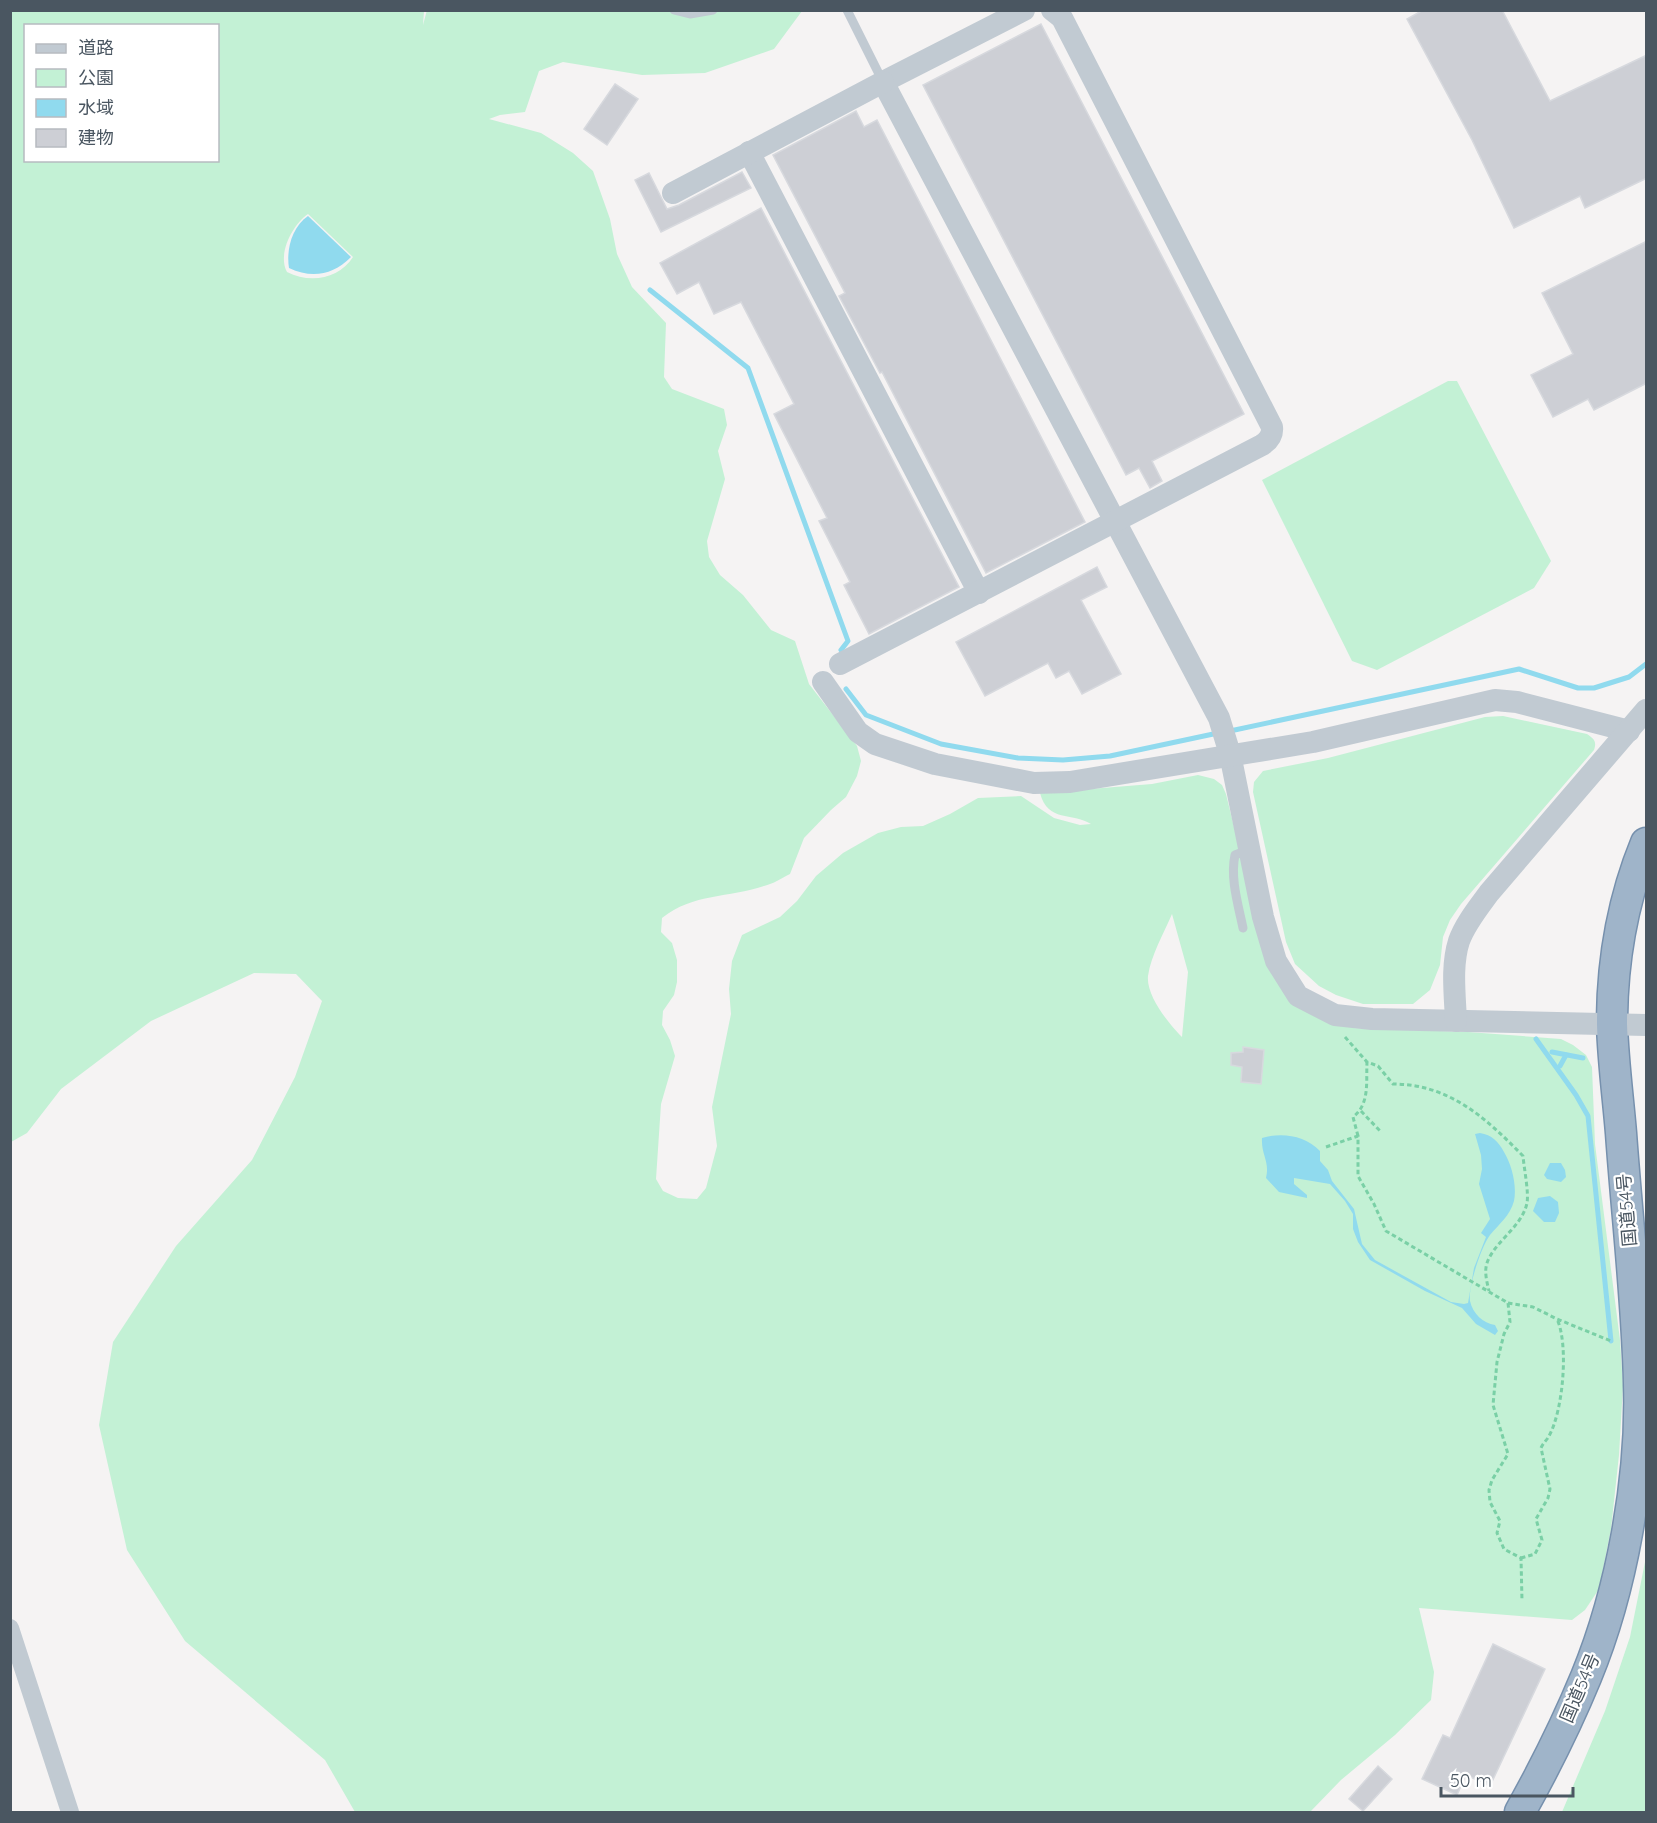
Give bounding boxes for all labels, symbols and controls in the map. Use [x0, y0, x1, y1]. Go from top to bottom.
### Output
legend [24, 24, 219, 162]
text: 道路 [78, 36, 114, 59]
text: 公園 [78, 66, 114, 89]
text: 水域 [78, 96, 114, 119]
text: 建物 [78, 126, 114, 149]
street label: 国道54号 [1612, 1173, 1641, 1248]
street label: 国道54号 [1555, 1650, 1604, 1726]
scale bar [1441, 1760, 1573, 1798]
text: 50 m [1450, 1769, 1492, 1792]

